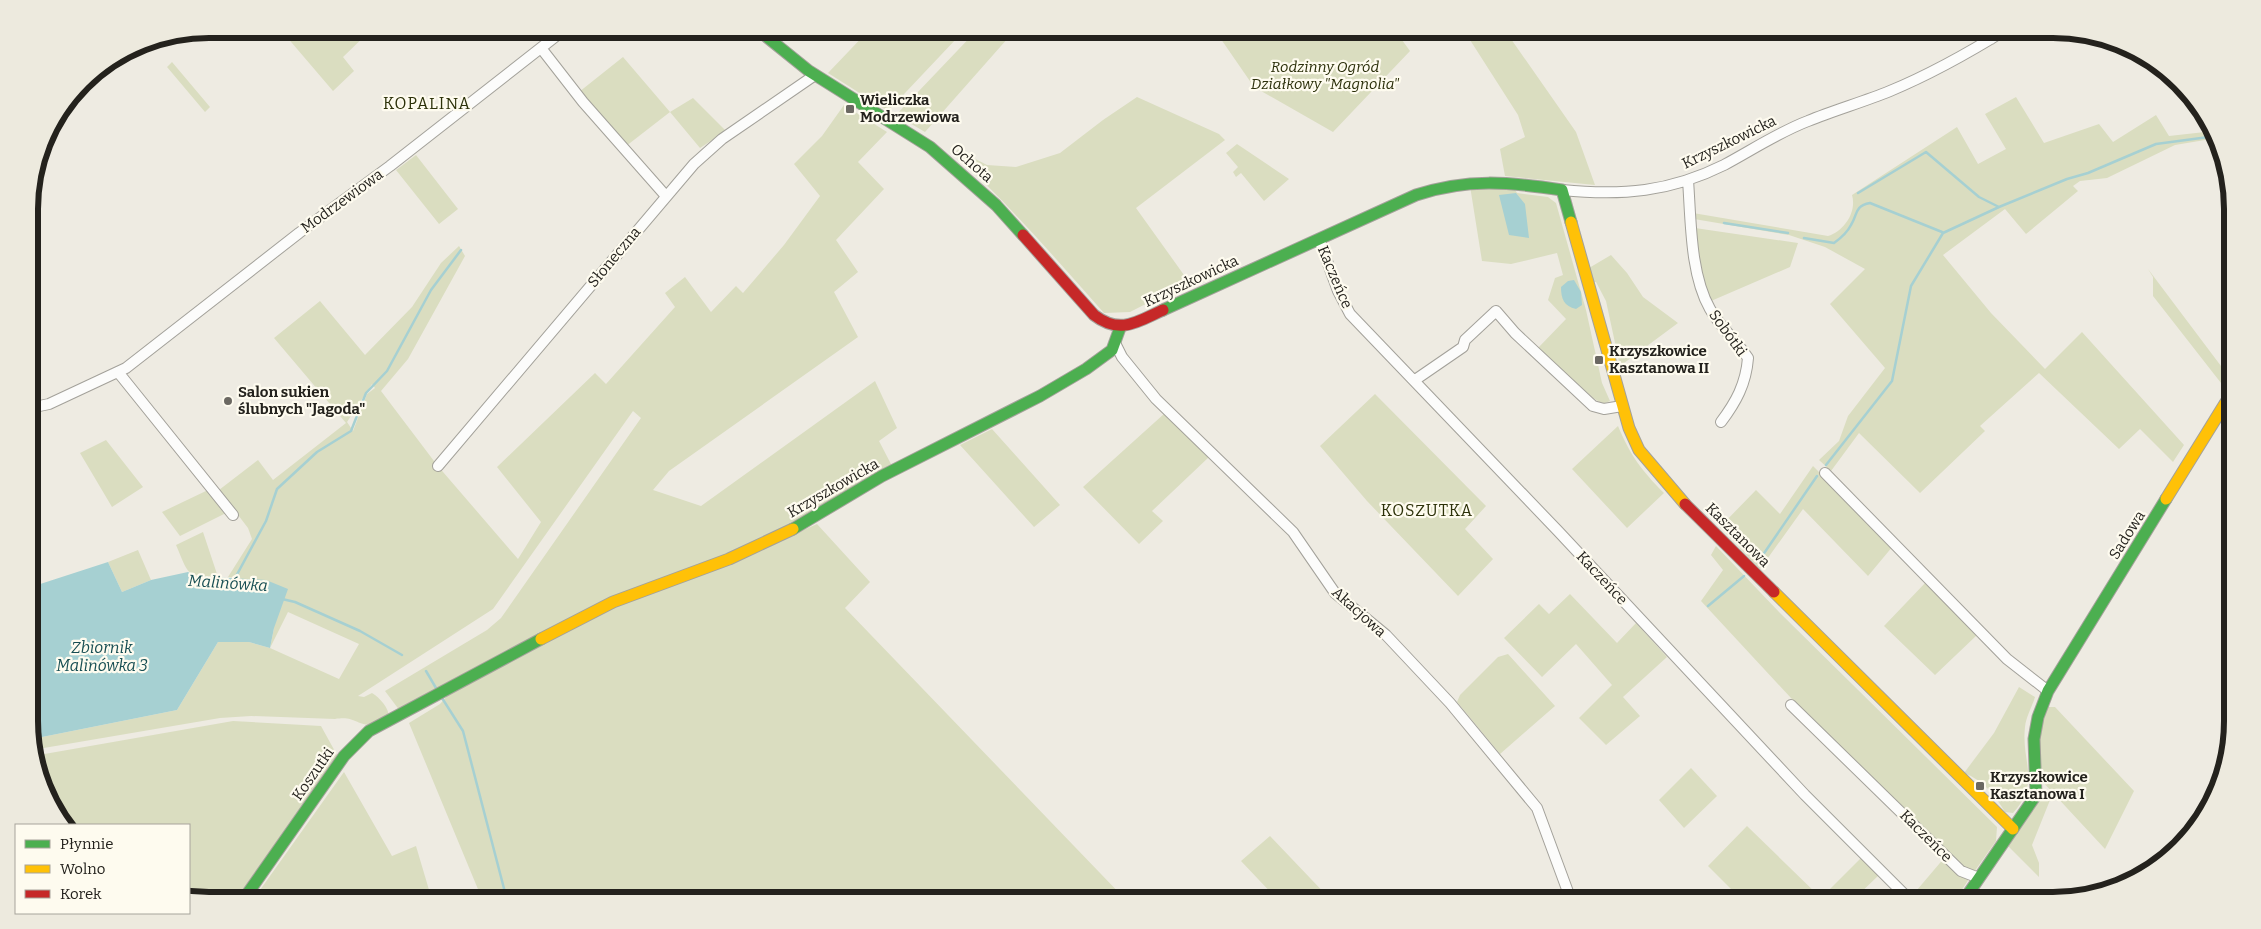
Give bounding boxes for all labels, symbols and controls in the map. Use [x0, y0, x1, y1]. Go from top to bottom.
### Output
park label: Rodzinny Ogród Działkowy "Magnolia" [1251, 58, 1400, 93]
place label: Wieliczka Modrzewiowa [860, 91, 960, 126]
district label: KOPALINA [383, 94, 471, 113]
marker: Wieliczka Modrzewiowa [844, 103, 856, 115]
street label: Krzyszkowicka [1679, 111, 1779, 173]
street label: Ochota [947, 140, 997, 186]
street label: Modrzewiowa [297, 165, 387, 237]
street label: Słoneczna [584, 223, 644, 291]
street label: Kaczeńce [1314, 243, 1356, 311]
street label: Krzyszkowicka [1141, 251, 1241, 311]
street label: Sobótki [1705, 306, 1751, 360]
place label: Krzyszkowice Kasztanowa II [1609, 342, 1709, 377]
marker: Krzyszkowice Kasztanowa II [1593, 354, 1605, 366]
place label: Salon sukien ślubnych "Jagoda" [238, 383, 366, 418]
marker: Salon sukien ślubnych "Jagoda" [222, 395, 234, 407]
street label: Krzyszkowicka [784, 455, 882, 521]
street label: Kasztanowa [1702, 499, 1774, 571]
district label: KOSZUTKA [1381, 501, 1473, 520]
street label: Sadowa [2105, 507, 2149, 563]
street label: Kaczeńce [1573, 548, 1631, 608]
water label: Malinówka [188, 571, 268, 595]
street label: Akacjowa [1328, 583, 1390, 641]
water label: Zbiornik Malinówka 3 [56, 638, 148, 675]
street label: Koszutki [288, 744, 338, 804]
place label: Krzyszkowice Kasztanowa I [1990, 768, 2088, 803]
marker: Krzyszkowice Kasztanowa I [1974, 780, 1986, 792]
street label: Kaczeńce [1896, 806, 1956, 866]
legend [15, 824, 190, 914]
text: Płynnie [60, 835, 114, 853]
text: Wolno [60, 860, 105, 878]
text: Korek [60, 885, 102, 903]

